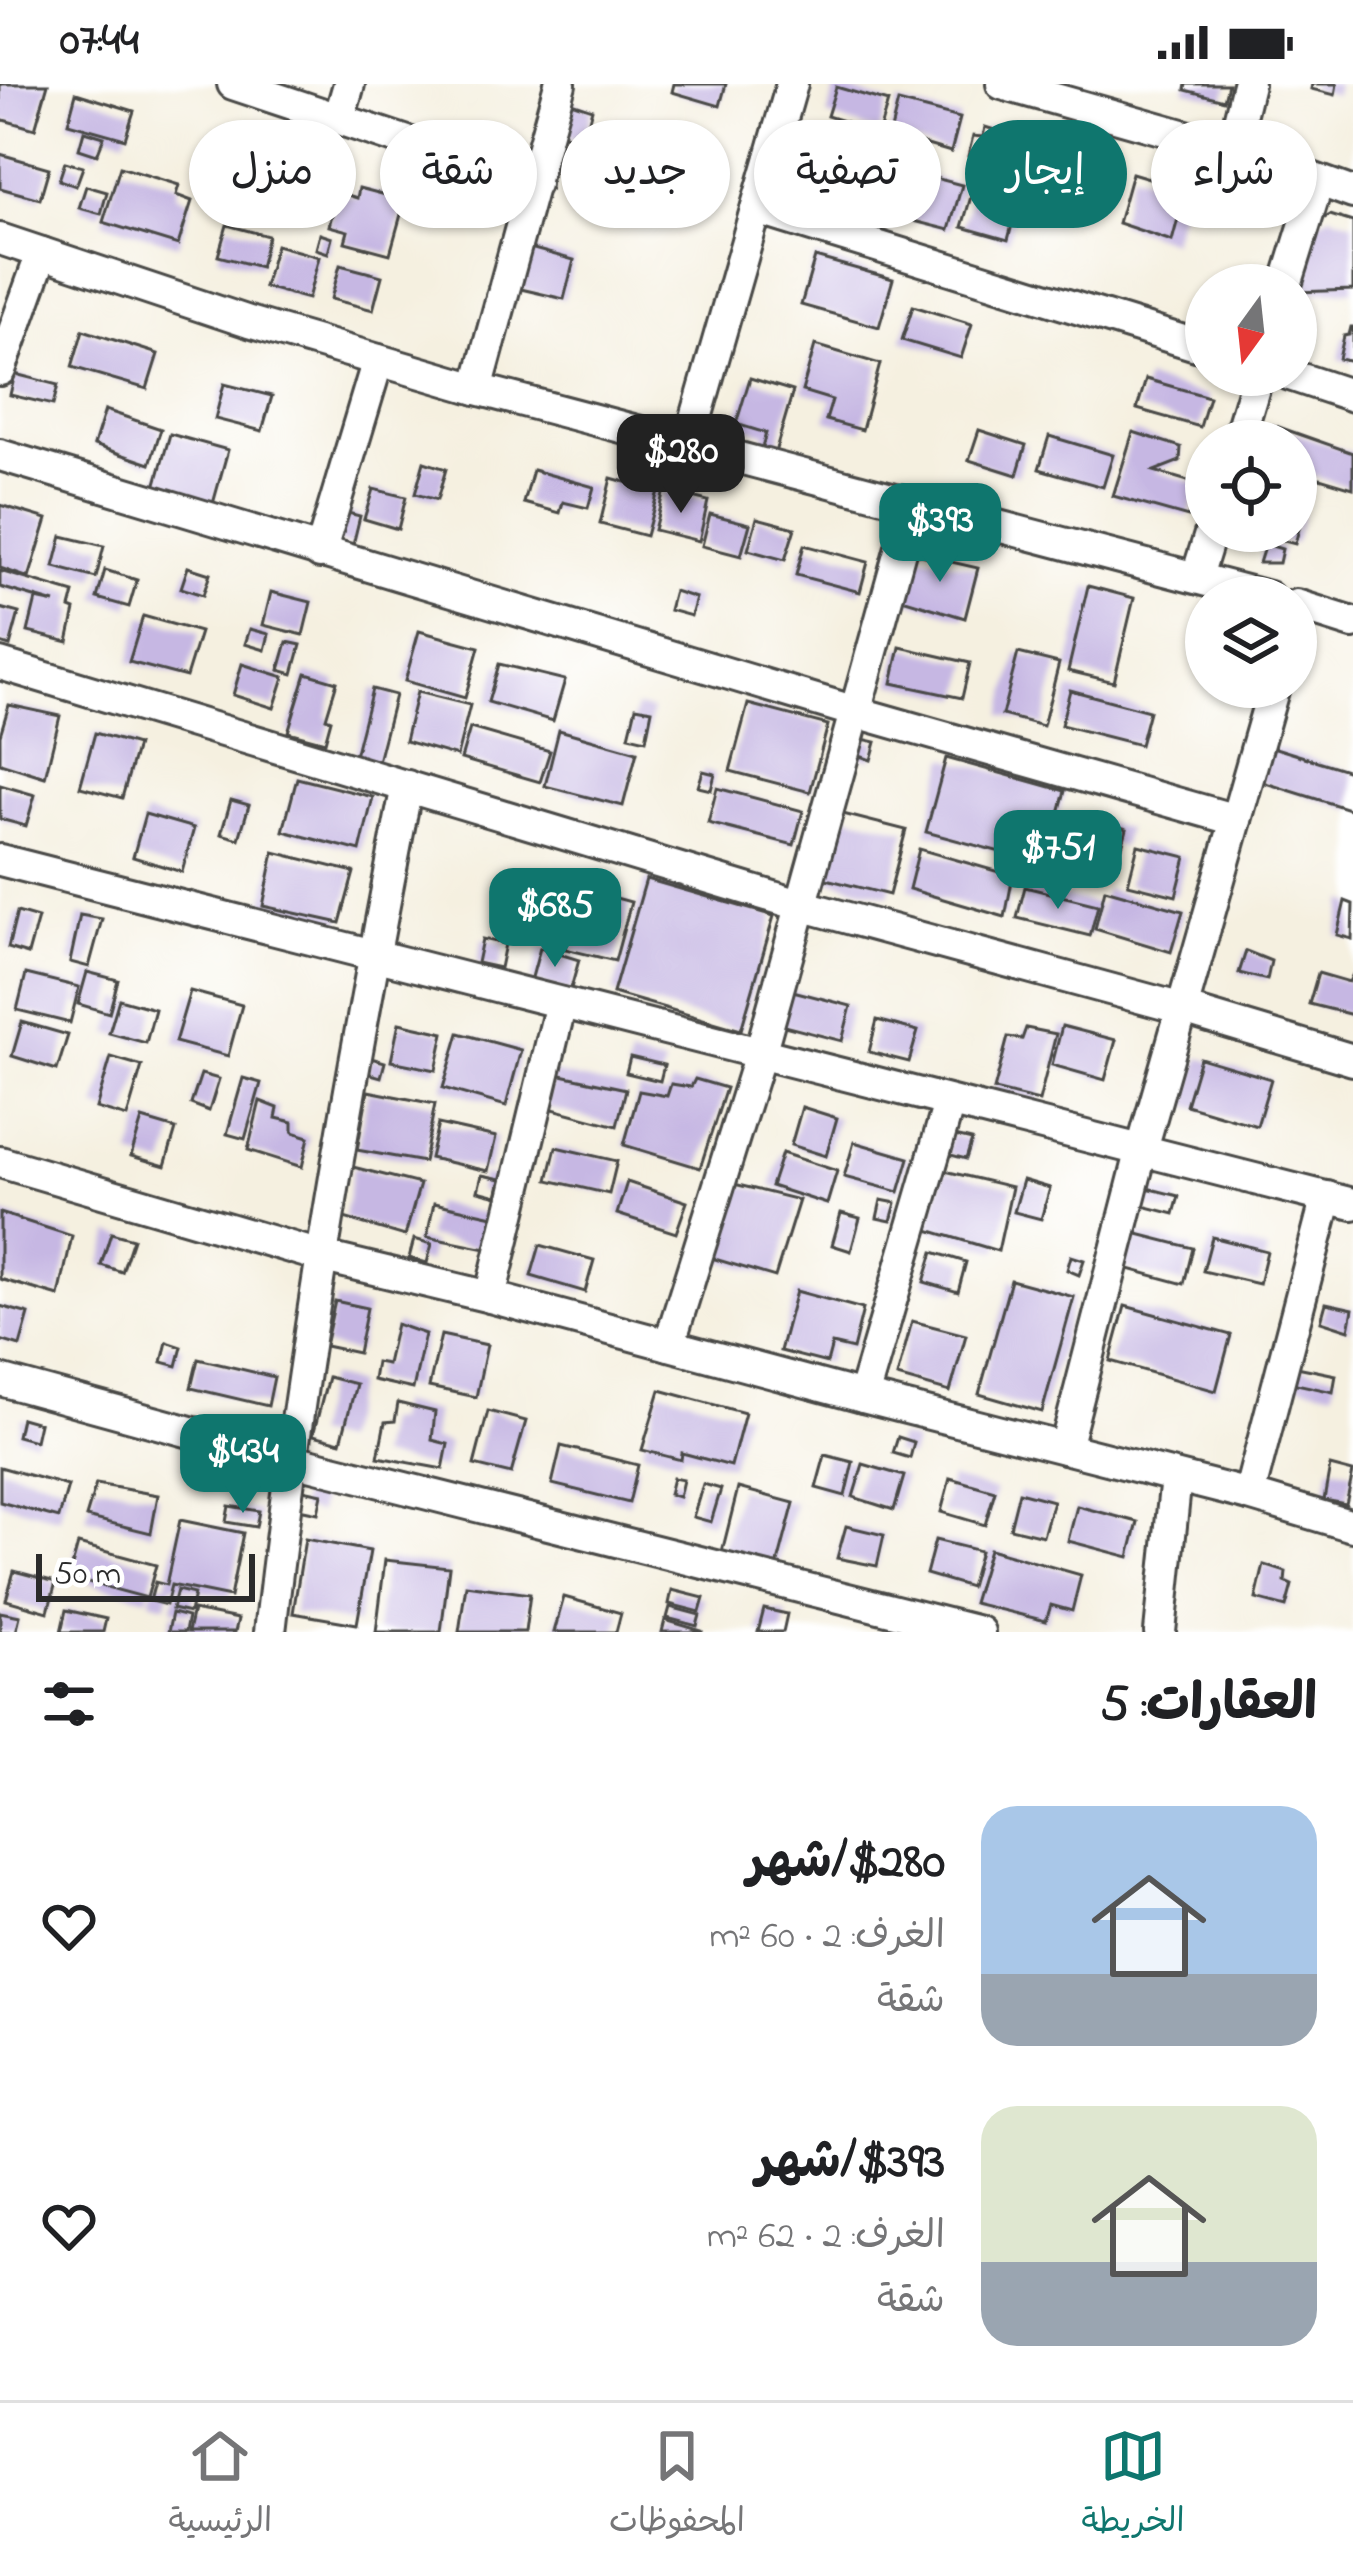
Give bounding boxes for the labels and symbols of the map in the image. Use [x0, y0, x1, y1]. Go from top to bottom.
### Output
north arrow [1185, 264, 1317, 396]
pin: $280 [610, 414, 752, 516]
pin: $393 [869, 483, 1011, 585]
pin: $751 [987, 810, 1129, 912]
pin: $685 [484, 868, 626, 970]
pin: $434 [172, 1414, 314, 1516]
scale bar [36, 1548, 255, 1601]

